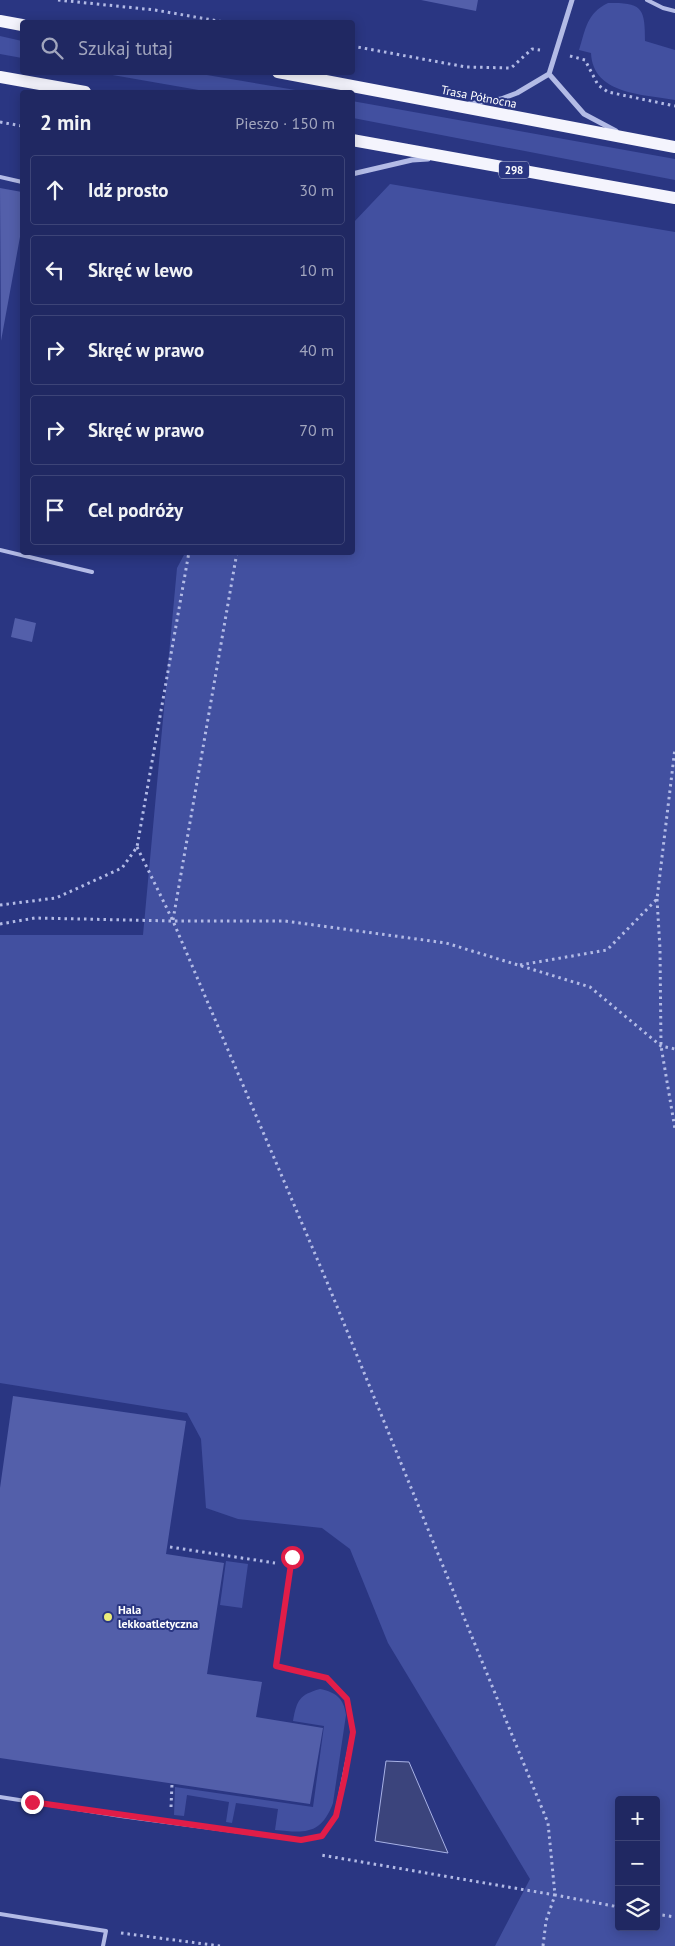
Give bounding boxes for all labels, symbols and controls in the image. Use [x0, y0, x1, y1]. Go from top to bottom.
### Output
search box [20, 20, 355, 75]
icon: search [38, 34, 66, 62]
text: Szukaj tutaj [78, 36, 173, 60]
street label: Trasa Północna [440, 82, 518, 111]
text: 2 min [40, 109, 91, 136]
text: Pieszo · 150 m [235, 113, 335, 133]
road number: 298 [499, 162, 529, 178]
icon: ahead [41, 176, 69, 204]
text: Idź prosto [88, 178, 168, 202]
text: 30 m [299, 180, 334, 200]
icon: left [41, 256, 69, 284]
text: Skręć w lewo [88, 258, 193, 282]
text: 10 m [299, 260, 334, 280]
icon: right [41, 336, 69, 364]
text: Skręć w prawo [88, 338, 204, 362]
text: 40 m [299, 340, 334, 360]
icon: right [41, 416, 69, 444]
text: Skręć w prawo [88, 418, 204, 442]
text: 70 m [299, 420, 334, 440]
icon: arrive [41, 496, 69, 524]
text: Cel podróży [88, 498, 183, 522]
route start [281, 1546, 304, 1569]
place label: Hala lekkoatletyczna [118, 1602, 198, 1631]
marker: Hala lekkoatletyczna [102, 1611, 114, 1623]
route end [21, 1791, 44, 1814]
map controls [615, 1796, 660, 1931]
button: + [615, 1796, 660, 1841]
button: − [615, 1841, 660, 1886]
button: layers [615, 1886, 660, 1931]

